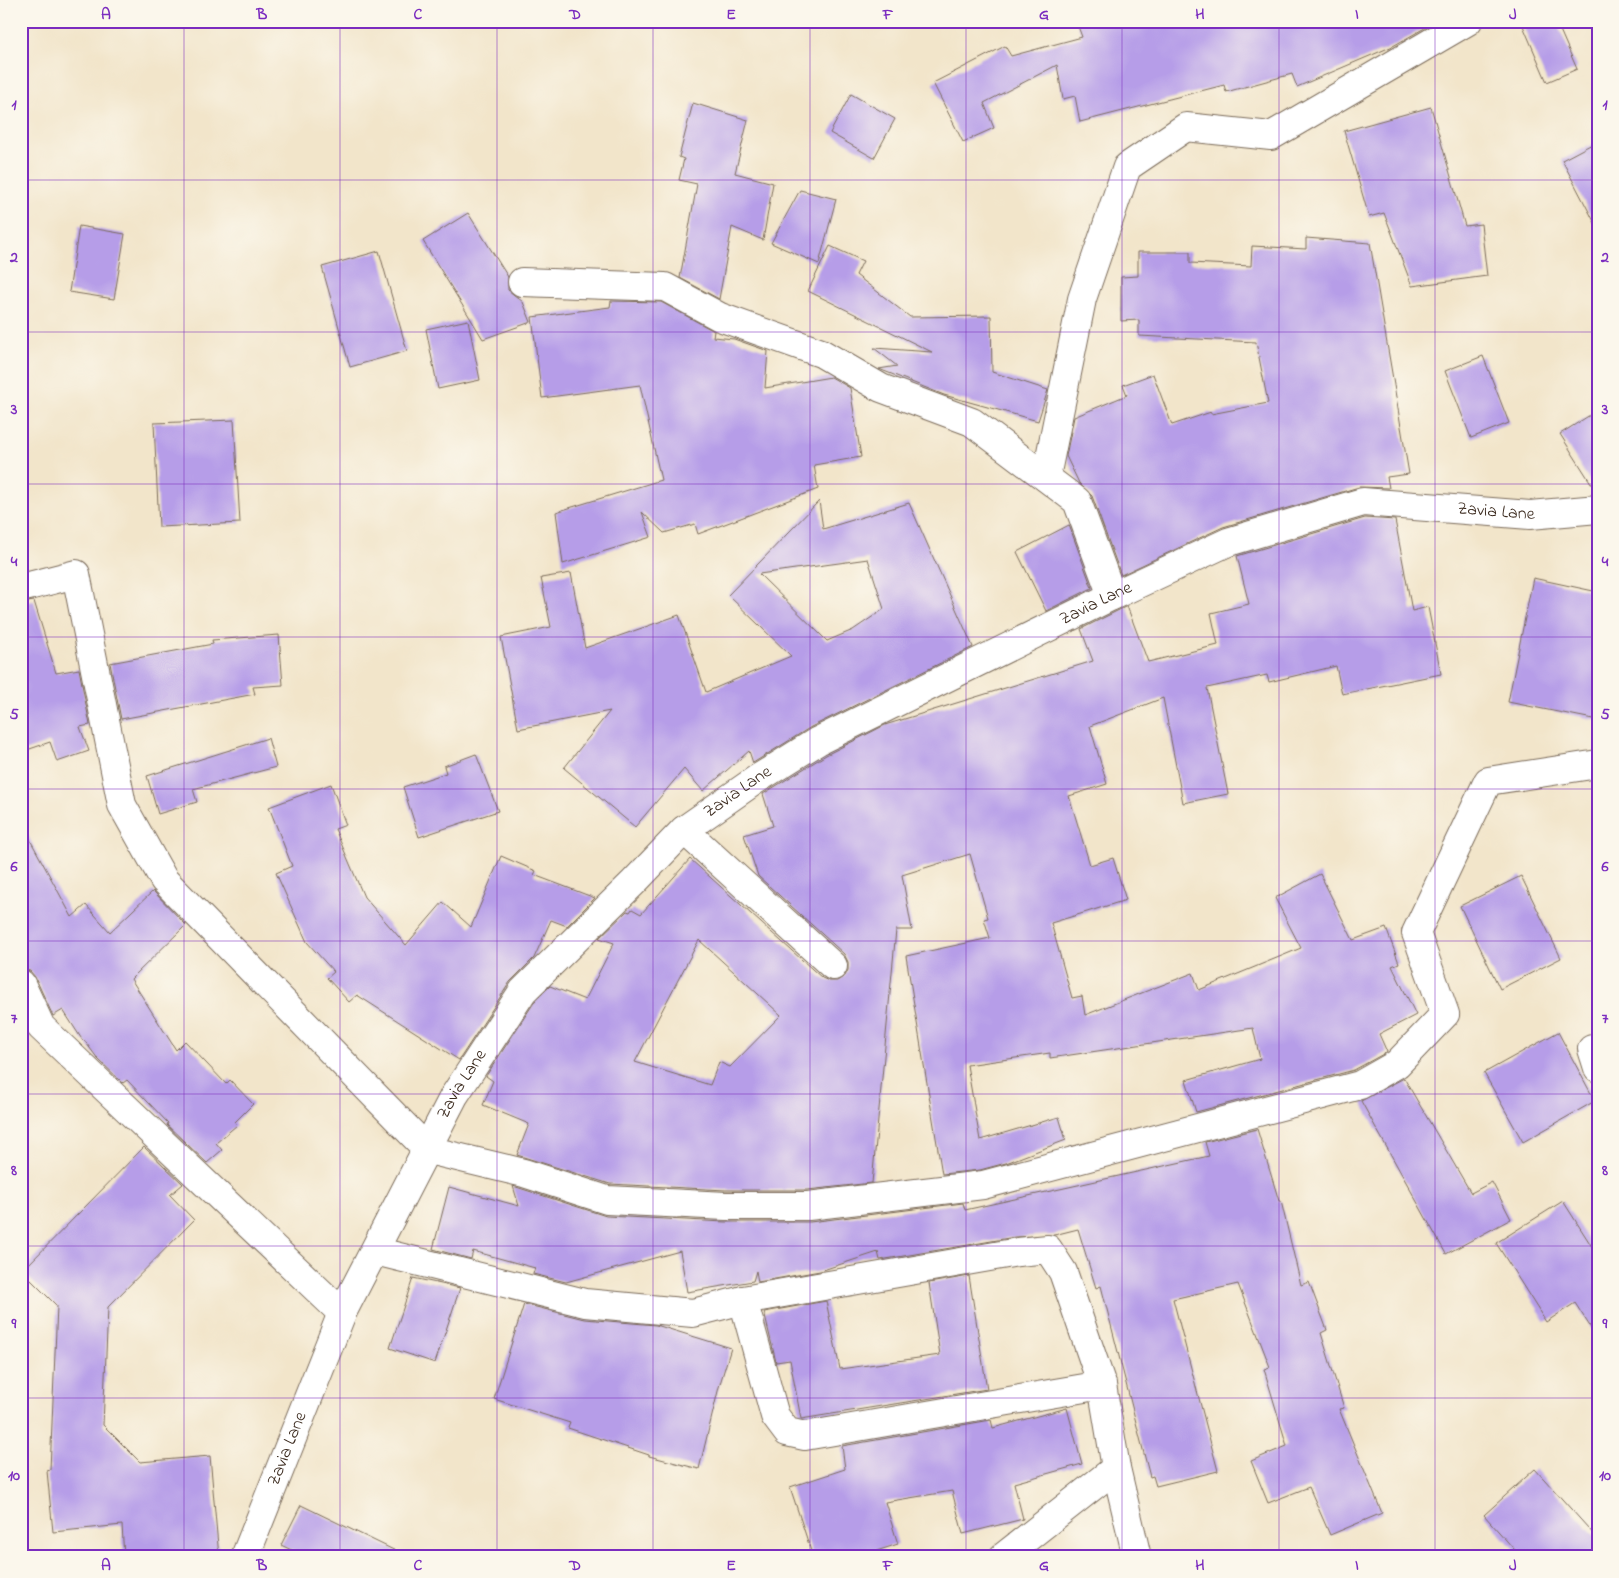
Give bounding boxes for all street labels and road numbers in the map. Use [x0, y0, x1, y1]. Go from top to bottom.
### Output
street label: Zavia Lane [1456, 496, 1537, 528]
street label: Zavia Lane [1055, 575, 1137, 633]
street label: Zavia Lane [699, 759, 778, 825]
street label: Zavia Lane [431, 1044, 495, 1124]
street label: Zavia Lane [261, 1407, 315, 1490]

